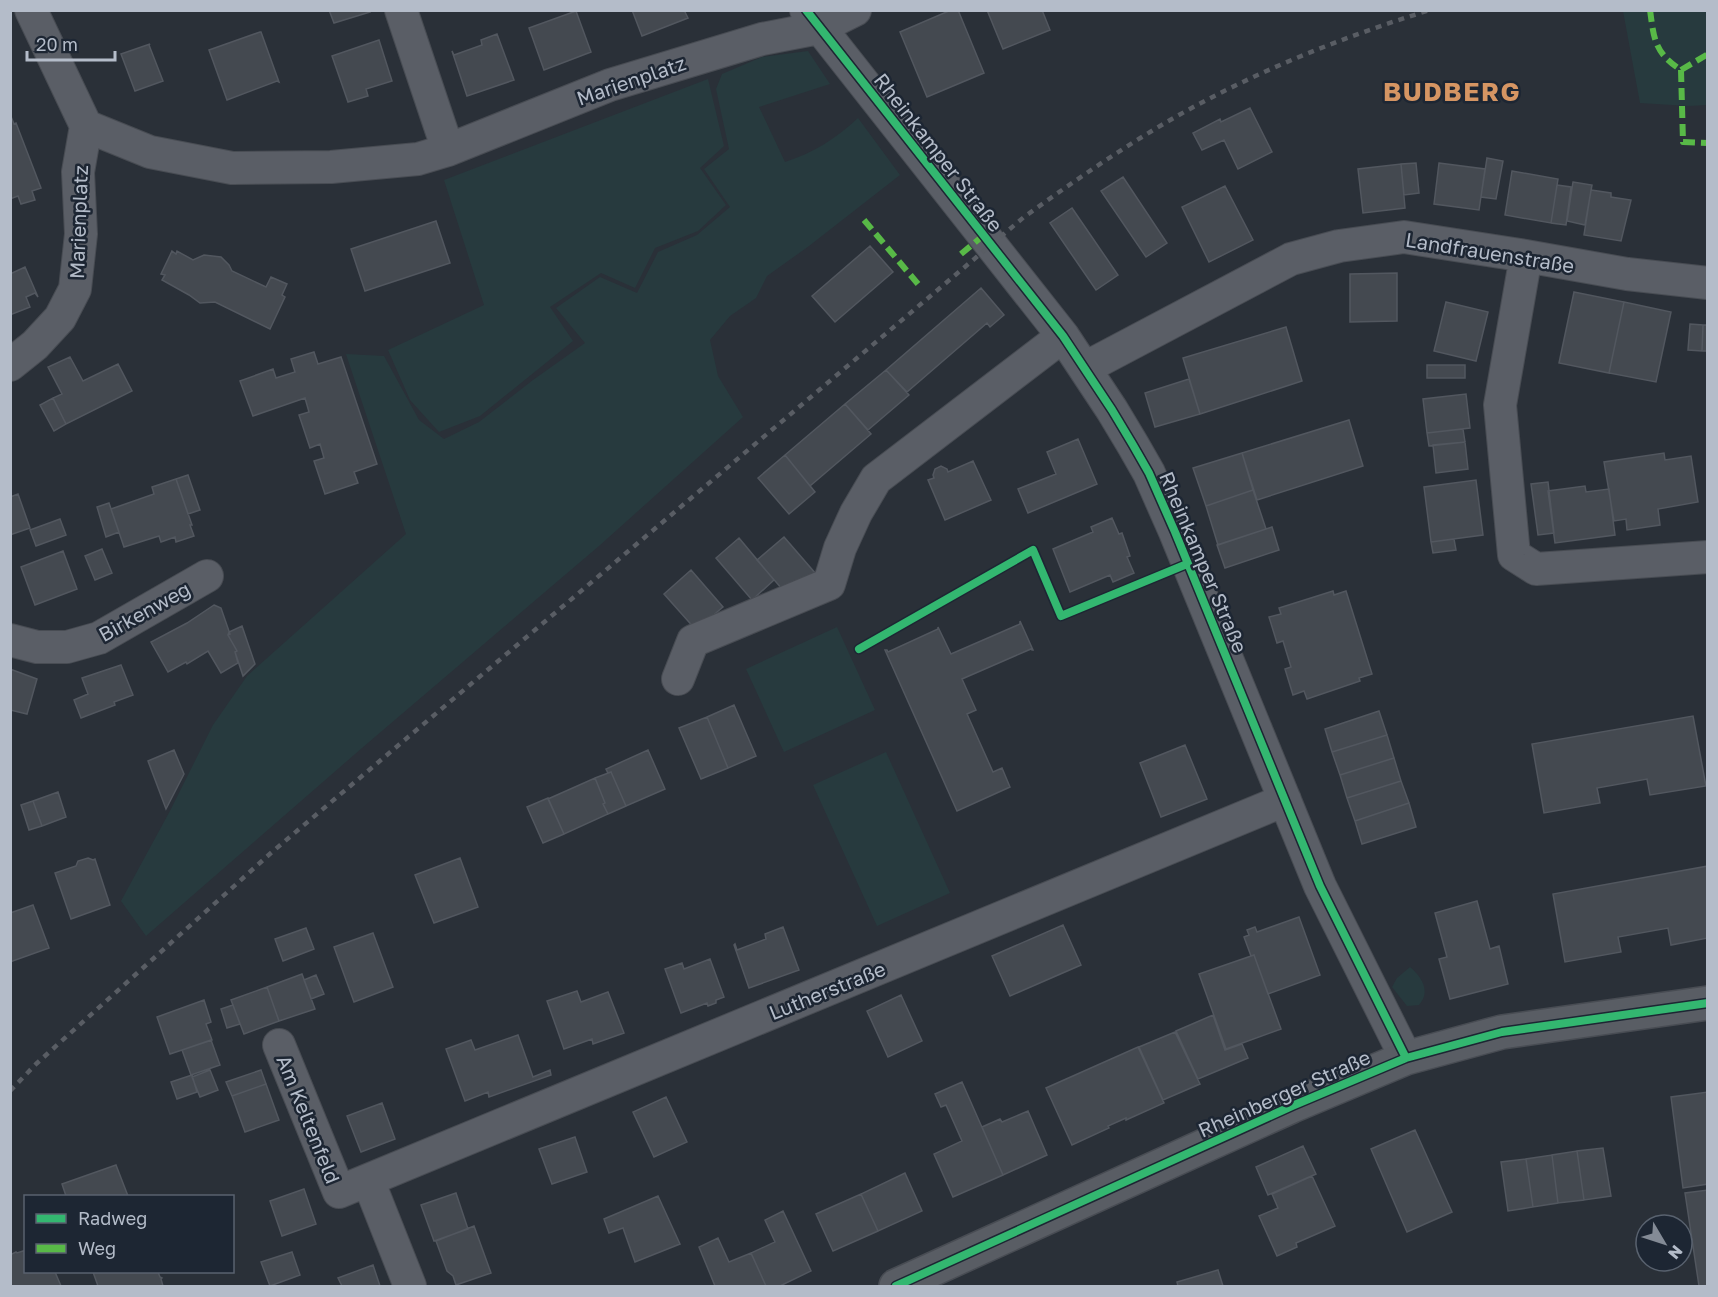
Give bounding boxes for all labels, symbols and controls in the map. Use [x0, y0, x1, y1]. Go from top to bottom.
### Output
scale bar [27, 24, 116, 62]
text: 20 m [36, 33, 78, 55]
street label: Marienplatz [573, 50, 689, 110]
street label: Rheinkamper Straße [870, 68, 1008, 236]
district label: BUDBERG [1383, 76, 1521, 107]
street label: Marienplatz [64, 165, 92, 279]
street label: Landfrauenstraße [1404, 227, 1576, 277]
street label: Rheinkamper Straße [1155, 468, 1253, 656]
street label: Birkenweg [94, 576, 194, 646]
street label: Lutherstraße [765, 956, 889, 1024]
street label: Rheinberger Straße [1194, 1044, 1374, 1142]
street label: Am Keltenfeld [272, 1051, 346, 1187]
legend [24, 1195, 234, 1273]
text: Radweg [78, 1207, 147, 1229]
north arrow [1634, 1213, 1694, 1273]
text: Weg [78, 1237, 116, 1259]
text: N [1664, 1241, 1687, 1263]

